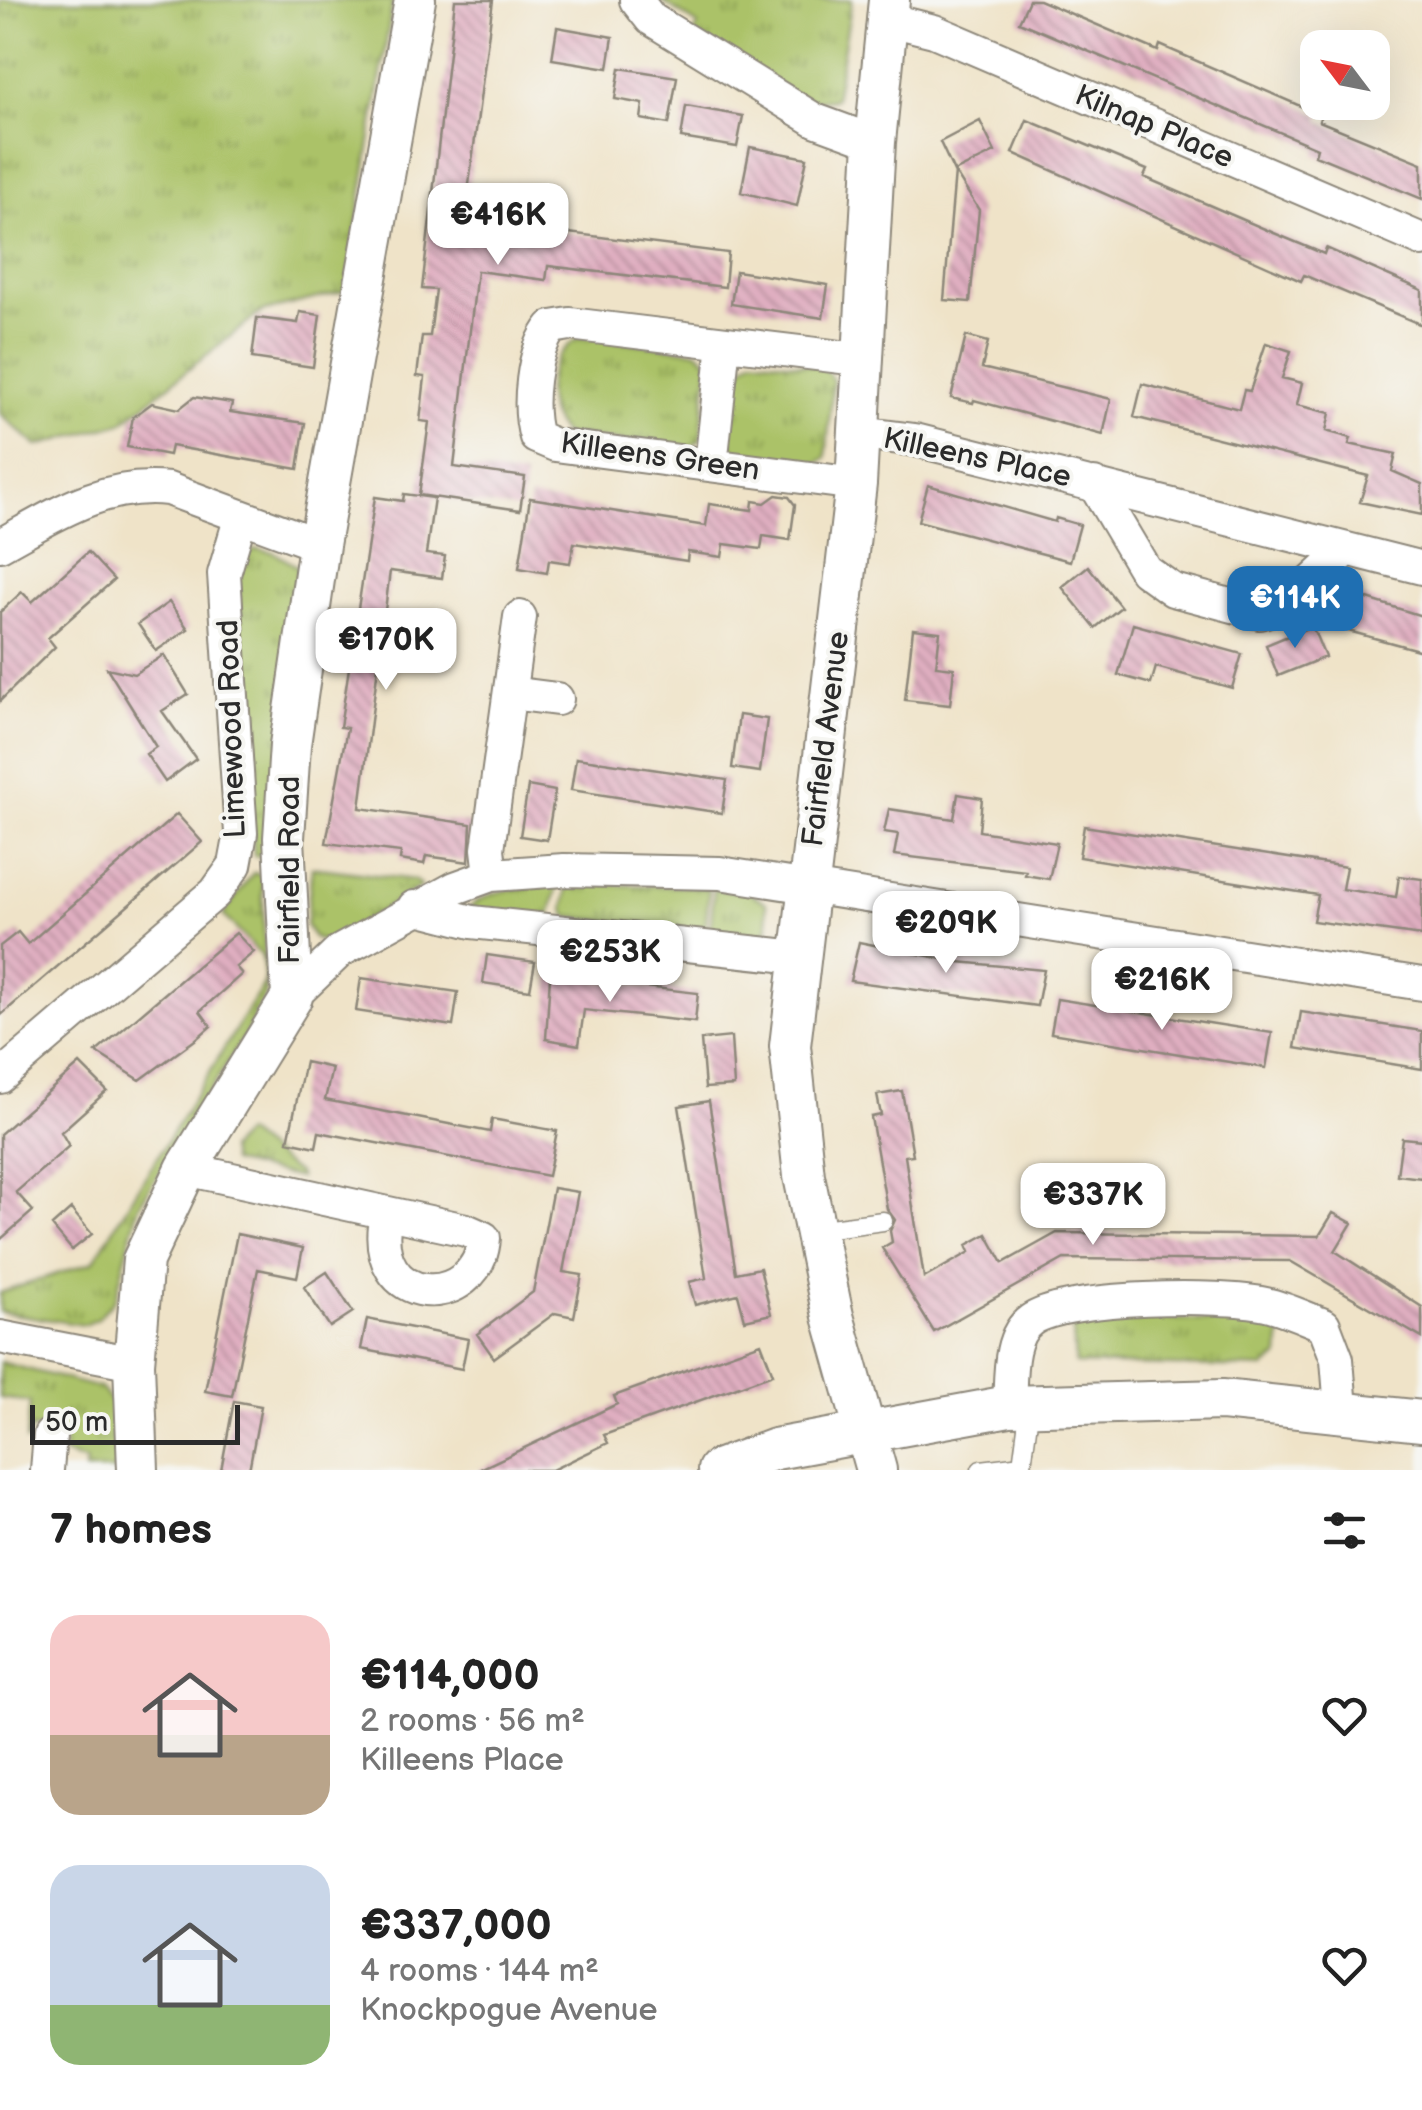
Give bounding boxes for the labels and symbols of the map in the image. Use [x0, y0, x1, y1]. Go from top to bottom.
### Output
north arrow [1300, 30, 1390, 120]
street label: Kilnap Place [1069, 78, 1239, 176]
pin: €416K [428, 183, 568, 268]
street label: Killeens Place [880, 421, 1074, 495]
street label: Killeens Green [558, 425, 762, 489]
pin: €114K [1225, 566, 1365, 651]
pin: €170K [316, 608, 456, 693]
street label: Limewood Road [210, 619, 254, 839]
street label: Fairfield Avenue [795, 629, 857, 849]
street label: Fairfield Road [272, 776, 308, 964]
pin: €209K [876, 891, 1016, 976]
pin: €253K [540, 920, 680, 1005]
pin: €216K [1092, 948, 1232, 1033]
pin: €337K [1023, 1163, 1163, 1248]
scale bar [30, 1400, 240, 1444]

